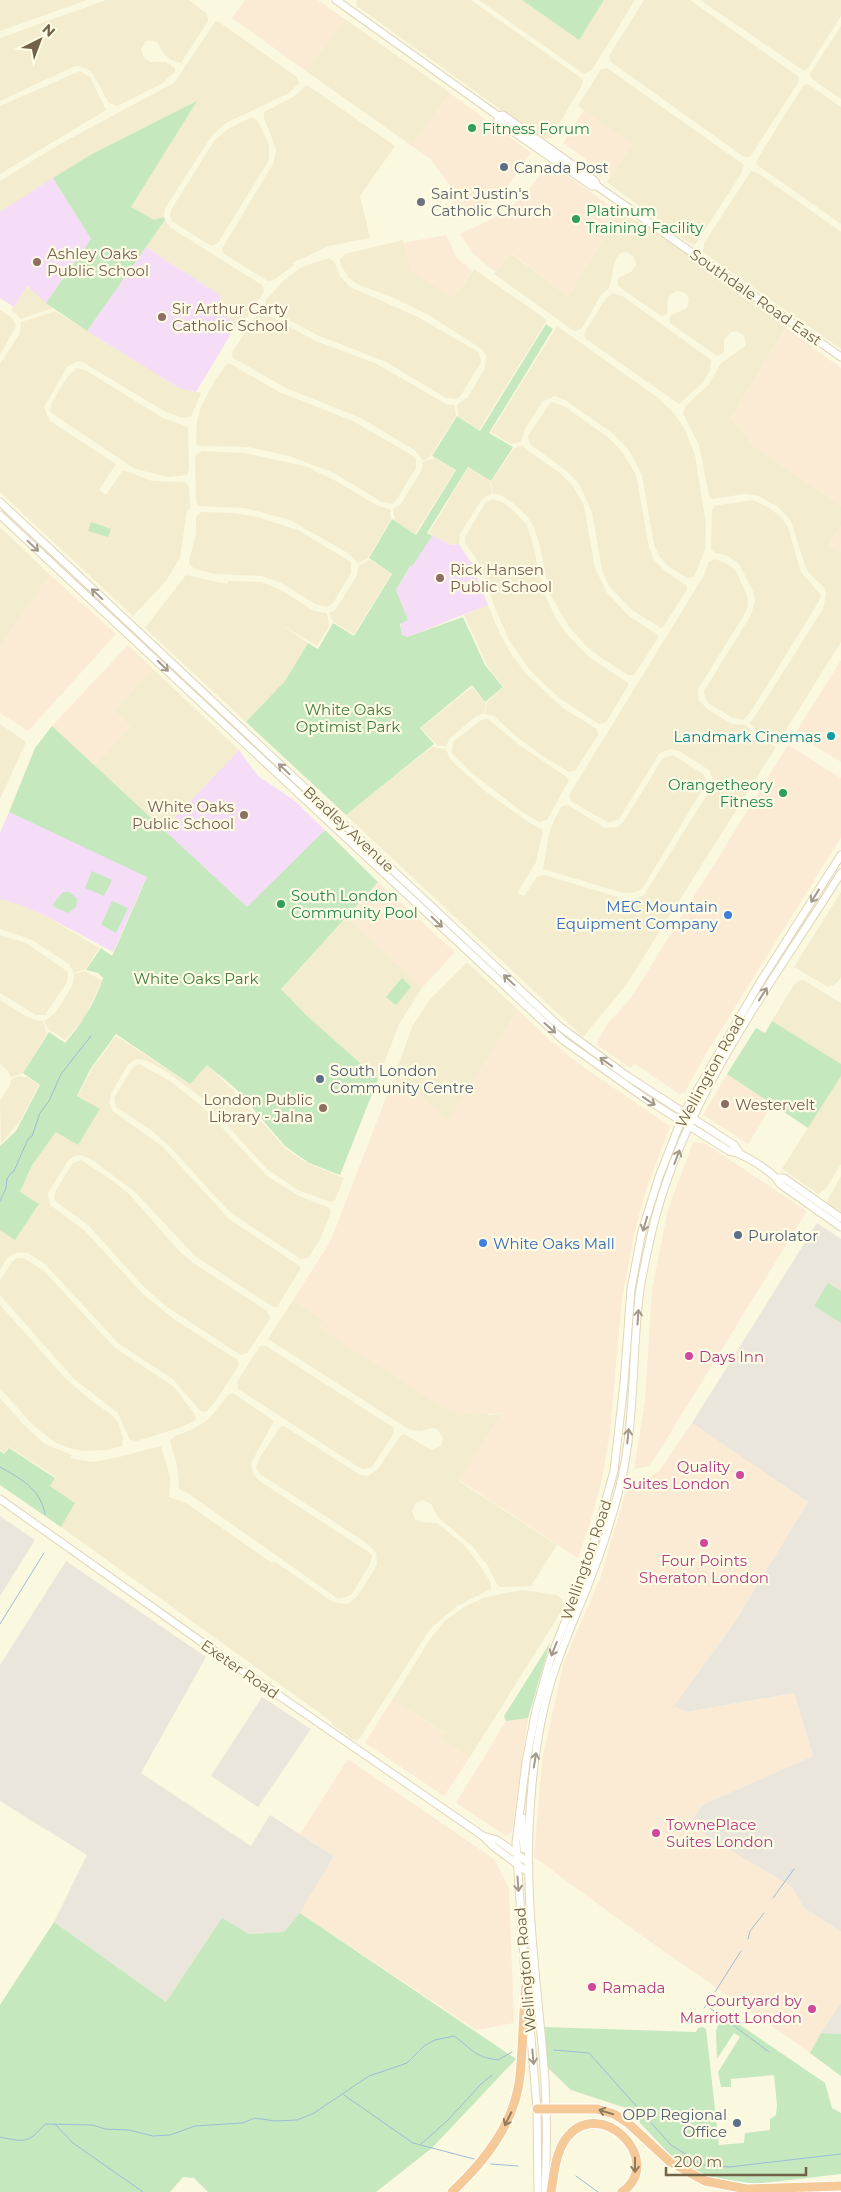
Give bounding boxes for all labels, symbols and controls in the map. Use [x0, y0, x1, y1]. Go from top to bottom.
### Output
north arrow [15, 15, 65, 65]
text: N [38, 20, 59, 41]
place label: Fitness Forum [482, 119, 590, 138]
marker: Fitness Forum [466, 122, 478, 134]
place label: Canada Post [514, 158, 609, 177]
marker: Canada Post [498, 161, 510, 173]
place label: Saint Justin's Catholic Church [431, 184, 552, 220]
marker: Saint Justin's Catholic Church [415, 196, 427, 208]
place label: Platinum Training Facility [586, 201, 704, 237]
marker: Platinum Training Facility [570, 213, 582, 225]
place label: Ashley Oaks Public School [47, 244, 149, 280]
street label: Southdale Road East [687, 244, 825, 350]
marker: Ashley Oaks Public School [31, 256, 43, 268]
place label: Sir Arthur Carty Catholic School [172, 299, 289, 335]
marker: Sir Arthur Carty Catholic School [156, 311, 168, 323]
one-way arrow [27, 540, 40, 552]
place label: Rick Hansen Public School [450, 560, 552, 596]
marker: Rick Hansen Public School [434, 572, 446, 584]
one-way arrow [91, 588, 104, 600]
one-way arrow [157, 660, 169, 673]
park label: White Oaks Optimist Park [296, 700, 400, 736]
place label: Landmark Cinemas [673, 727, 821, 746]
marker: Landmark Cinemas [825, 730, 837, 742]
one-way arrow [278, 763, 291, 775]
place label: Orangetheory Fitness [668, 775, 774, 811]
street label: Bradley Avenue [300, 782, 398, 876]
marker: Orangetheory Fitness [777, 787, 789, 799]
place label: White Oaks Public School [132, 797, 234, 833]
marker: White Oaks Public School [238, 809, 250, 821]
place label: South London Community Pool [291, 886, 418, 922]
one-way arrow [810, 889, 820, 903]
place label: MEC Mountain Equipment Company [556, 897, 719, 933]
marker: South London Community Pool [275, 898, 287, 910]
marker: MEC Mountain Equipment Company [722, 909, 734, 921]
one-way arrow [431, 916, 443, 928]
park label: White Oaks Park [134, 969, 258, 988]
one-way arrow [503, 974, 516, 986]
one-way arrow [758, 987, 769, 1001]
street label: Wellington Road [671, 1011, 749, 1131]
one-way arrow [543, 1022, 556, 1034]
one-way arrow [599, 1057, 613, 1067]
place label: South London Community Centre [330, 1061, 474, 1097]
marker: South London Community Centre [314, 1073, 326, 1085]
place label: London Public Library - Jalna [204, 1090, 313, 1126]
place label: Westervelt [735, 1095, 815, 1114]
one-way arrow [642, 1096, 656, 1106]
marker: Westervelt [719, 1098, 731, 1110]
marker: London Public Library - Jalna [317, 1102, 329, 1114]
one-way arrow [673, 1150, 682, 1165]
one-way arrow [639, 1215, 649, 1231]
place label: Purolator [748, 1226, 818, 1245]
marker: Purolator [732, 1229, 744, 1241]
place label: White Oaks Mall [493, 1234, 615, 1253]
marker: White Oaks Mall [477, 1237, 489, 1249]
one-way arrow [634, 1309, 643, 1325]
place label: Days Inn [699, 1347, 764, 1366]
marker: Days Inn [683, 1350, 695, 1362]
one-way arrow [623, 1429, 633, 1445]
place label: Quality Suites London [623, 1457, 731, 1493]
marker: Quality Suites London [734, 1469, 746, 1481]
street label: Wellington Road [557, 1497, 615, 1623]
marker: Four Points Sheraton London [698, 1537, 710, 1549]
place label: Four Points Sheraton London [639, 1551, 769, 1587]
street label: Exeter Road [197, 1635, 283, 1703]
one-way arrow [548, 1642, 557, 1657]
one-way arrow [530, 1752, 540, 1768]
place label: TownePlace Suites London [666, 1815, 773, 1851]
marker: TownePlace Suites London [650, 1827, 662, 1839]
one-way arrow [514, 1875, 523, 1891]
street label: Wellington Road [510, 1906, 540, 2034]
place label: Ramada [602, 1978, 665, 1997]
marker: Ramada [586, 1981, 598, 1993]
place label: Courtyard by Marriott London [680, 1991, 803, 2027]
marker: Courtyard by Marriott London [806, 2003, 818, 2015]
one-way arrow [528, 2049, 537, 2065]
place label: OPP Regional Office [622, 2105, 727, 2141]
one-way arrow [599, 2106, 615, 2116]
one-way arrow [502, 2111, 512, 2126]
marker: OPP Regional Office [731, 2117, 743, 2129]
scale bar [666, 2144, 806, 2176]
text: 200 m [674, 2152, 722, 2171]
one-way arrow [630, 2156, 640, 2173]

